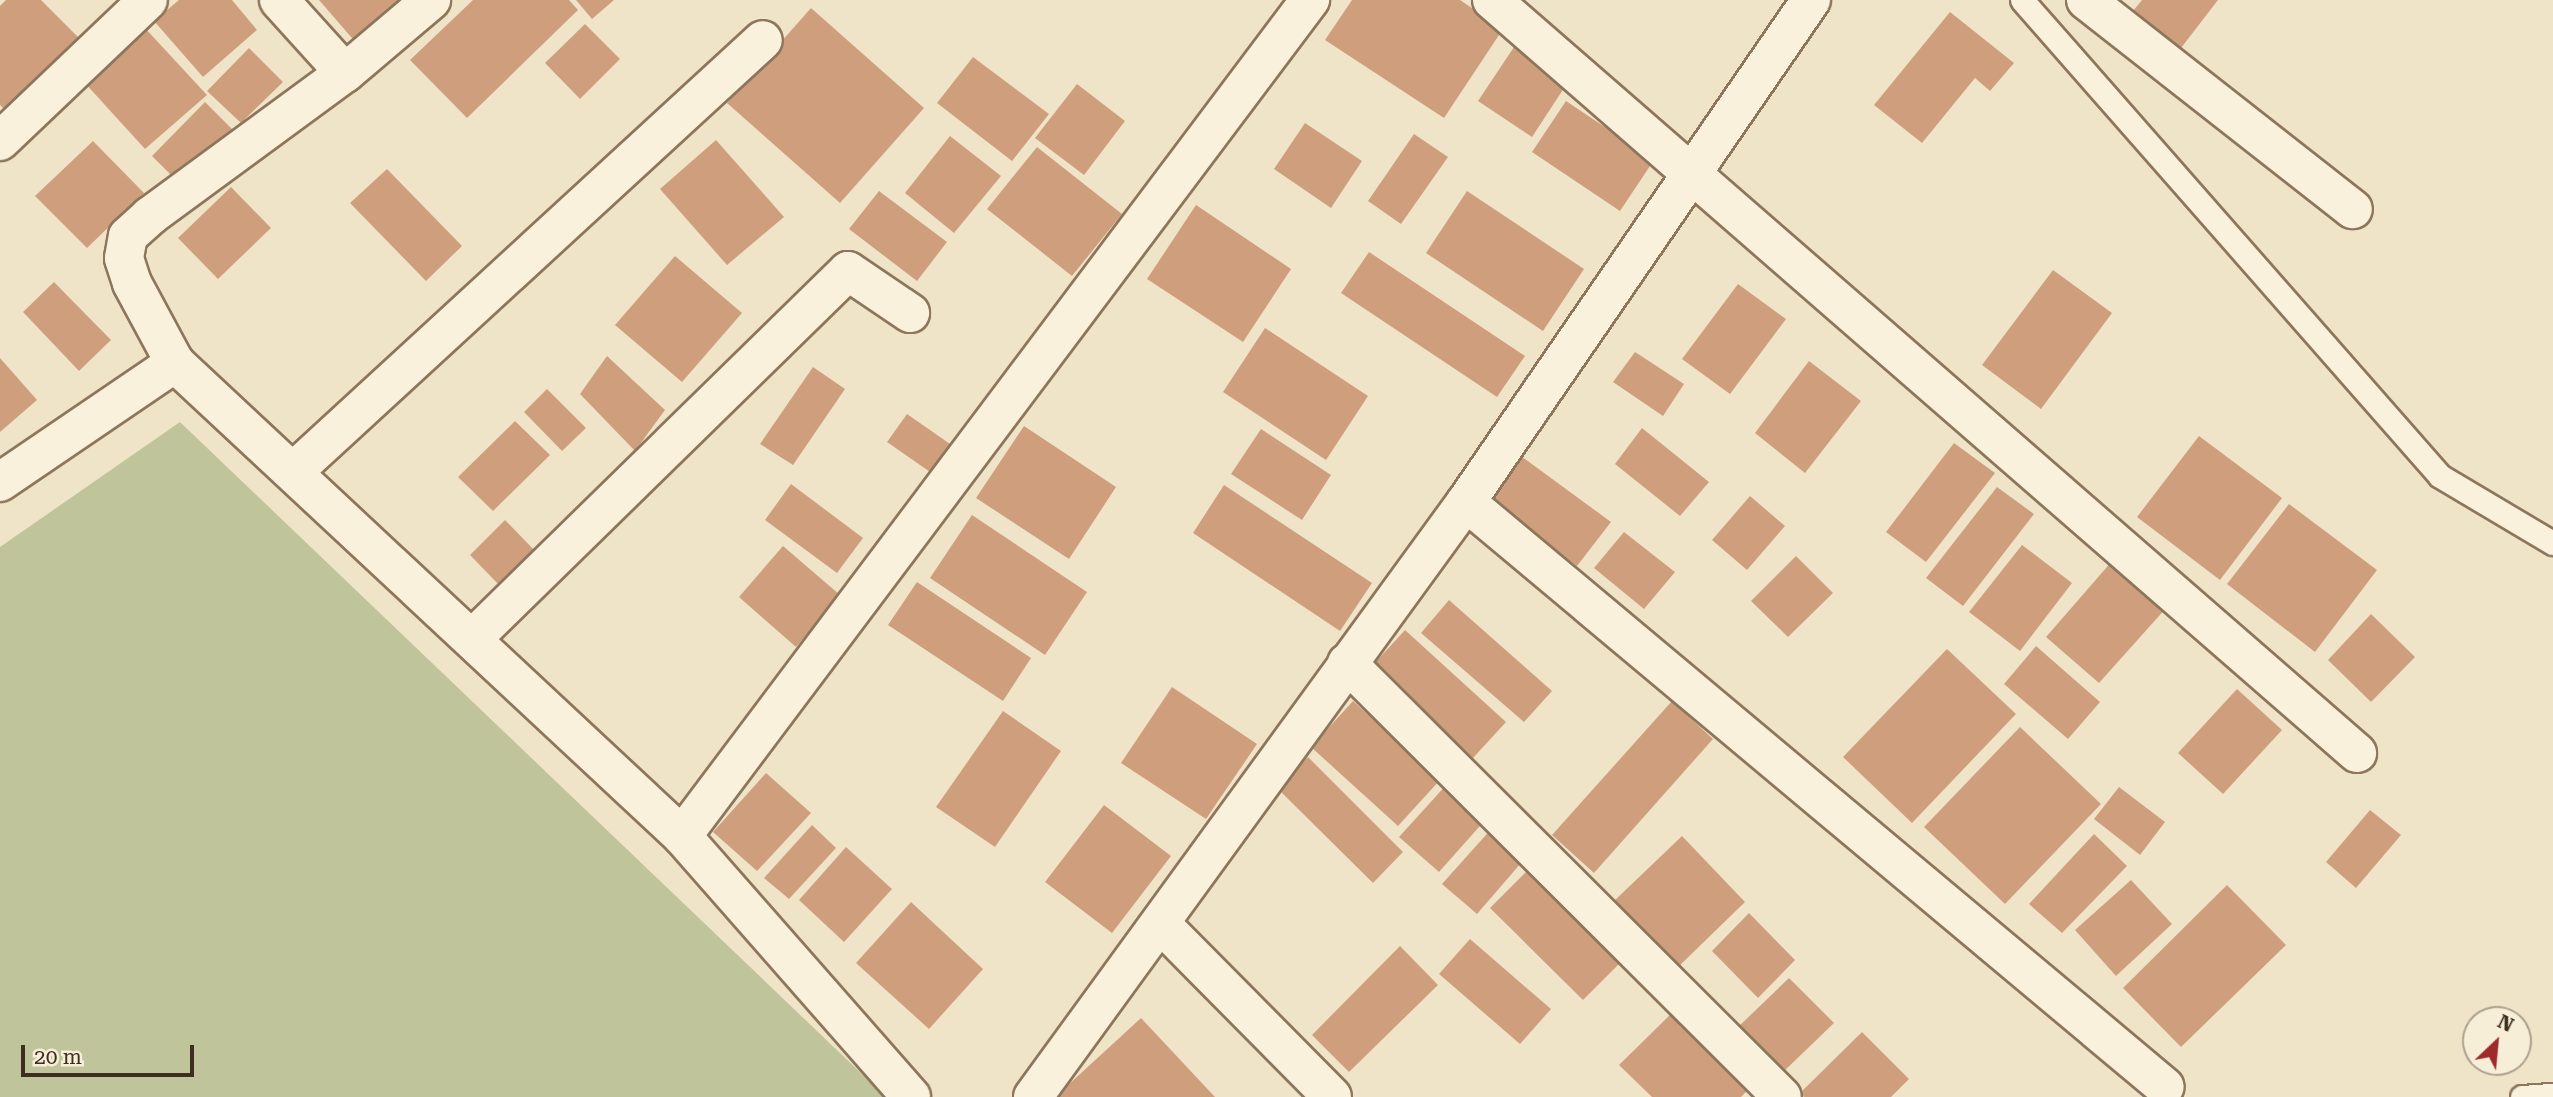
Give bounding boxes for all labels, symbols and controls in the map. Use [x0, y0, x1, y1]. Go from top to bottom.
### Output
north arrow [2462, 1006, 2532, 1076]
text: N [2494, 1010, 2517, 1037]
scale bar [24, 1030, 198, 1074]
text: 20 m [34, 1045, 82, 1069]

